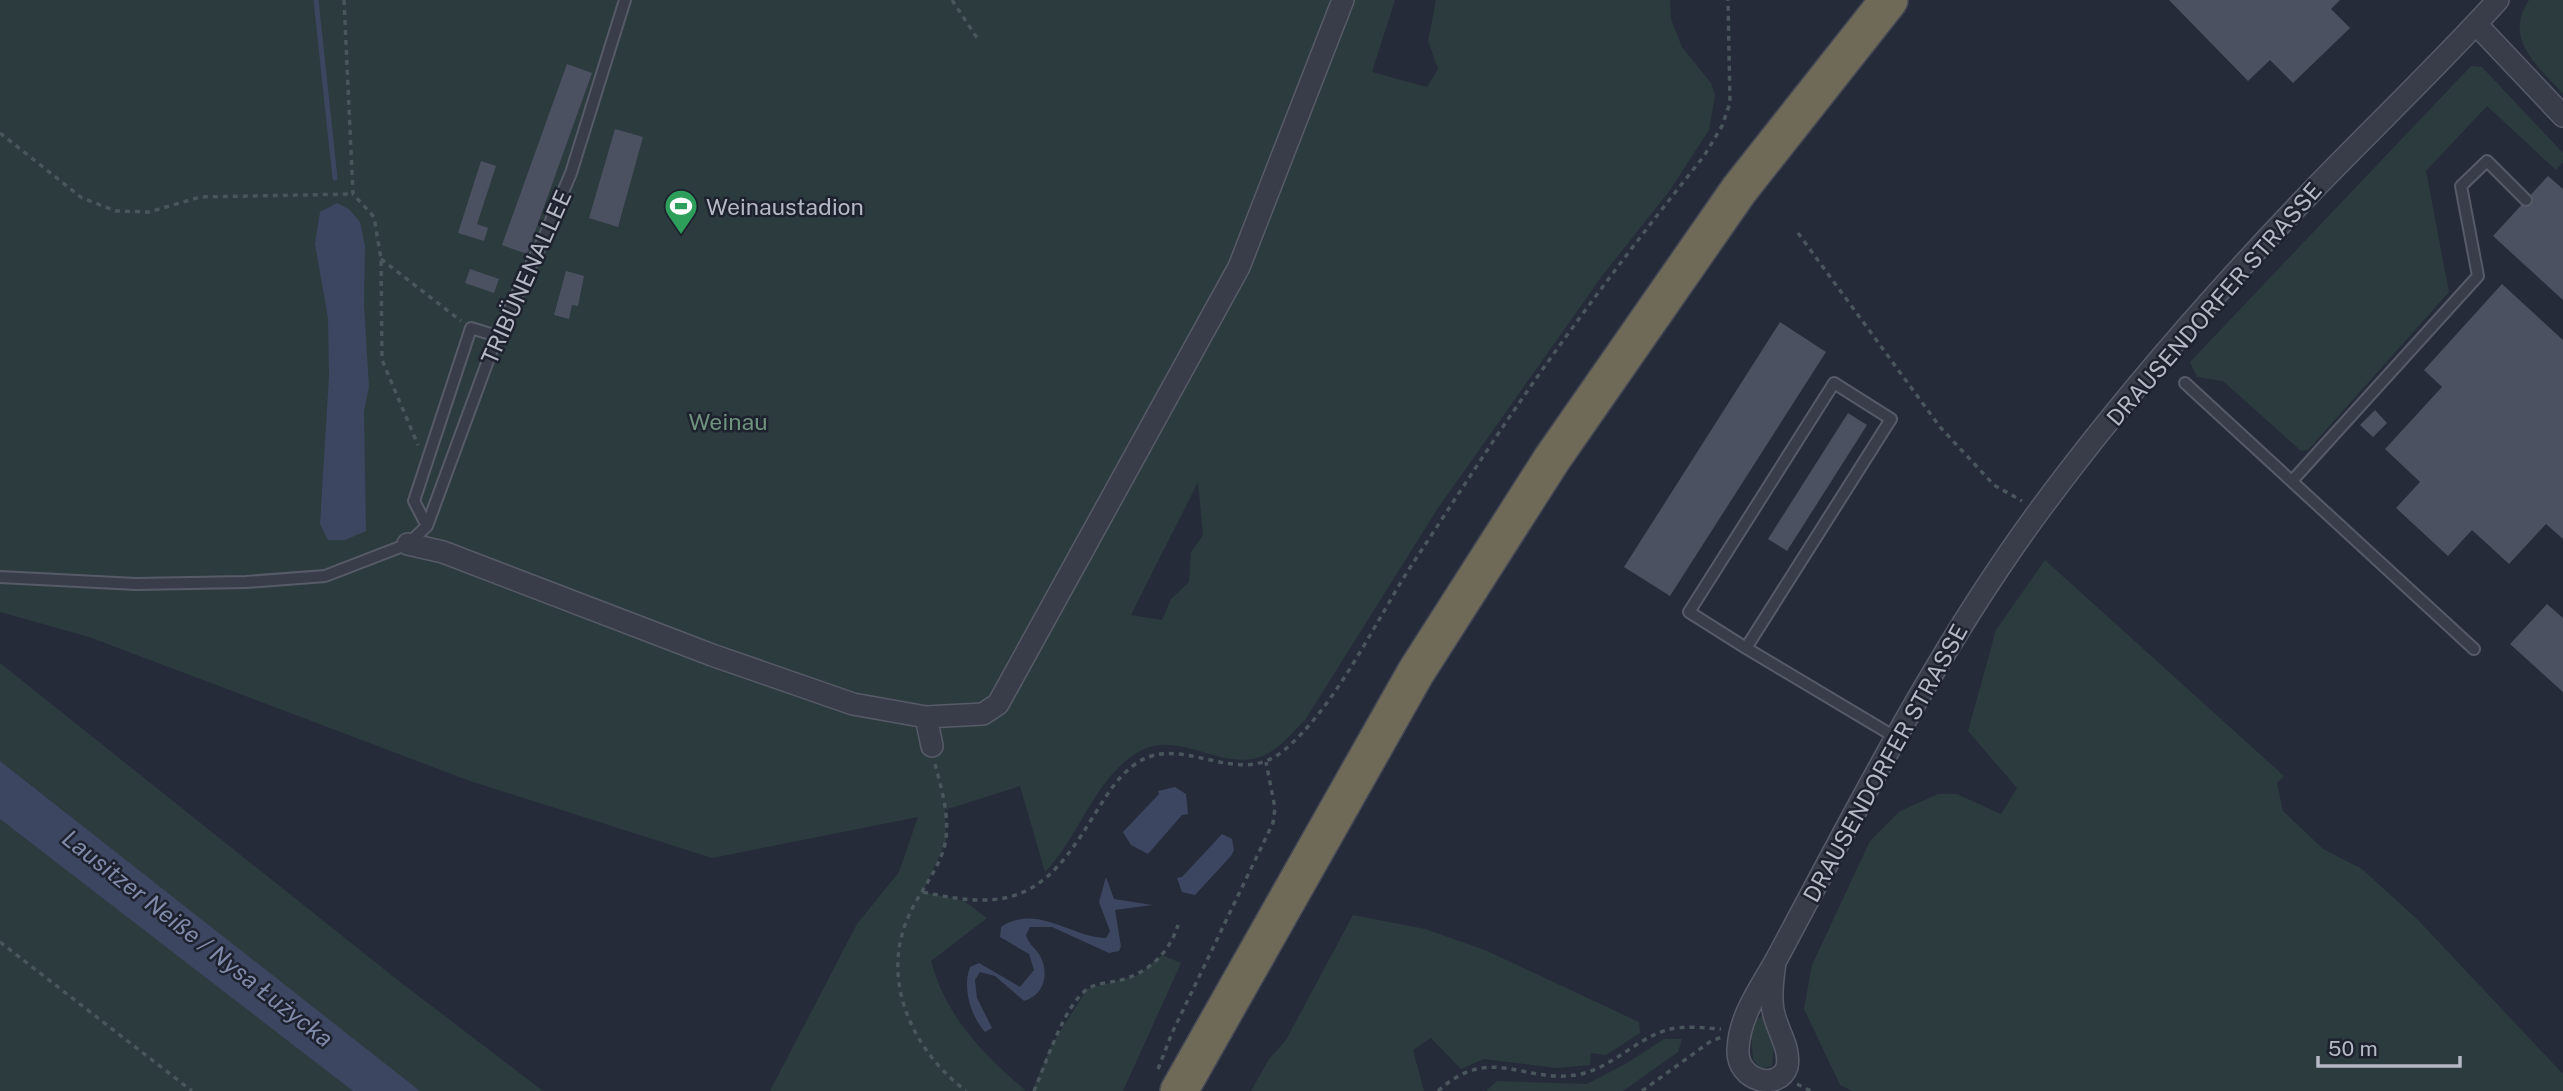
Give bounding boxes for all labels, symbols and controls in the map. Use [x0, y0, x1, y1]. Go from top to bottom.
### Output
street label: DRAUSENDORFER STRASSE [2101, 177, 2327, 431]
street label: TRIBÜNENALLEE [475, 186, 577, 368]
sports icon: Weinaustadion [662, 187, 700, 236]
place label: Weinaustadion [706, 193, 864, 220]
park label: Weinau [688, 408, 768, 435]
street label: DRAUSENDORFER STRASSE [1797, 619, 1973, 907]
water label: Lausitzer Neiße / Nysa Łużycka [57, 824, 339, 1052]
scale bar [2318, 1024, 2460, 1068]
text: 50 m [2328, 1036, 2378, 1061]

